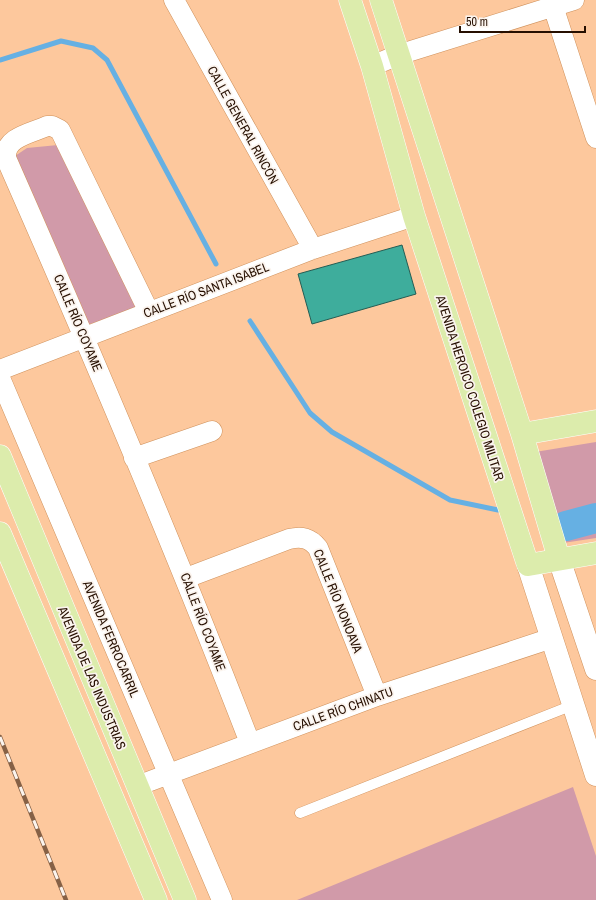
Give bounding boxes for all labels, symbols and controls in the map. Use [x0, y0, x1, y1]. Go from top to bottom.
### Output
scale bar [460, 8, 585, 34]
text: 50 m [466, 14, 488, 30]
street label: CALLE GENERAL RINCÓN [203, 63, 283, 187]
street label: CALLE RÍO SANTA ISABEL [141, 258, 271, 322]
street label: CALLE RÍO COYAME [50, 272, 106, 374]
street label: AVENIDA HEROICO COLEGIO MILITAR [432, 292, 508, 483]
street label: CALLE RÍO NONOAVA [309, 547, 367, 656]
street label: CALLE RÍO COYAME [176, 570, 230, 674]
street label: AVENIDA FERROCARRIL [78, 577, 143, 700]
street label: AVENIDA DE LAS INDUSTRIAS [54, 603, 130, 752]
street label: CALLE RÍO CHINATU [291, 683, 395, 735]

